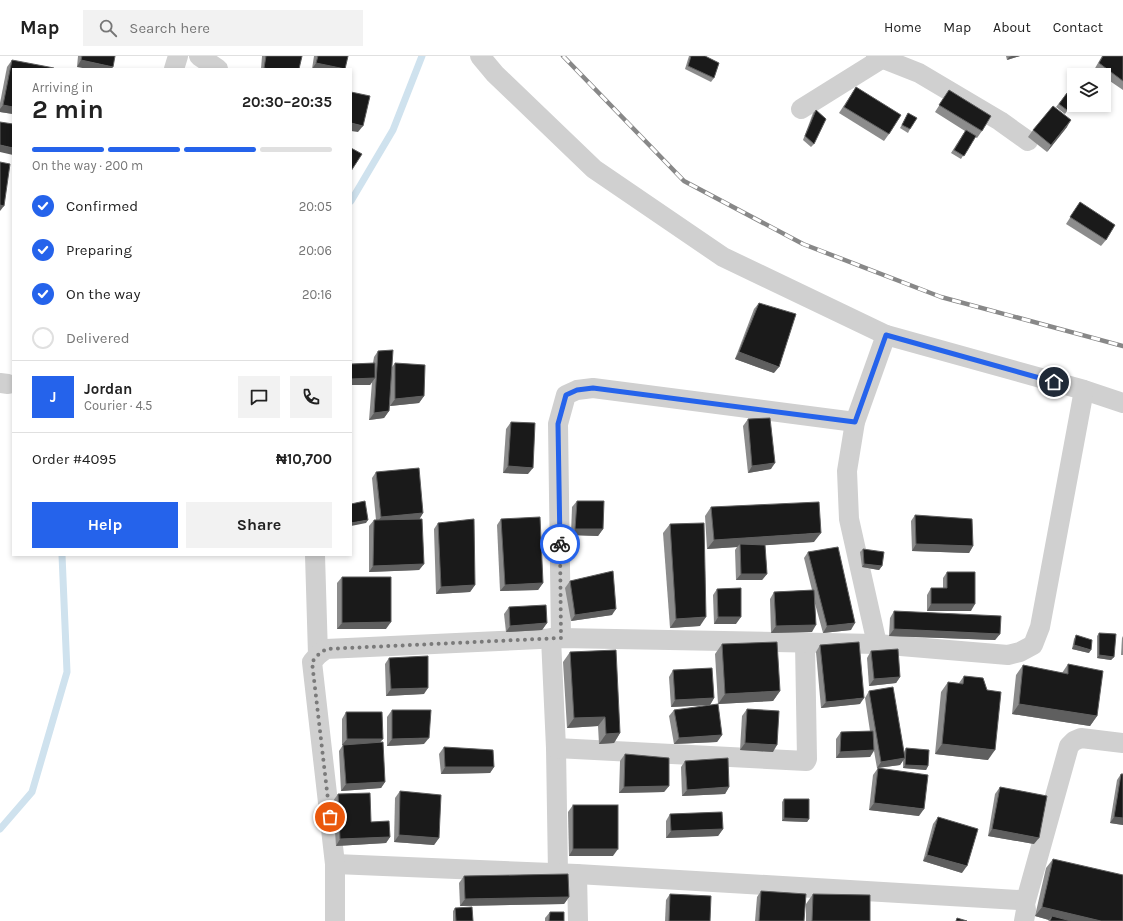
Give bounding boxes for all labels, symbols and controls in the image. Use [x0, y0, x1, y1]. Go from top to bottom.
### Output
search box [83, 10, 363, 46]
text: Map [20, 17, 59, 39]
icon: search [97, 17, 119, 39]
text: Search here [129, 19, 210, 37]
text: Home [884, 19, 921, 36]
text: Map [943, 19, 971, 36]
text: About [993, 19, 1031, 36]
text: Contact [1053, 19, 1103, 36]
map controls [1067, 68, 1111, 112]
button: layers [1067, 68, 1111, 112]
text: Arriving in [32, 80, 93, 95]
text: 20:30–20:35 [242, 93, 332, 111]
text: 2 min [32, 94, 104, 125]
text: On the way · 200 m [32, 158, 143, 173]
icon: check [32, 195, 54, 217]
text: Confirmed [66, 197, 138, 215]
text: 20:05 [299, 199, 332, 214]
icon: check [32, 239, 54, 261]
text: Preparing [66, 241, 132, 259]
text: 20:06 [299, 243, 332, 258]
icon: check [32, 283, 54, 305]
text: On the way [66, 285, 140, 303]
text: 20:16 [302, 287, 332, 302]
text: Delivered [66, 329, 130, 347]
pin [1037, 365, 1071, 399]
icon: home [1043, 371, 1065, 393]
button: chat [238, 376, 280, 418]
button: phone [290, 376, 332, 418]
text: Jordan [84, 380, 132, 398]
text: J [50, 388, 56, 406]
text: Courier · 4.5 [84, 398, 152, 413]
text: Order #4095 [32, 450, 117, 468]
text: ₦10,700 [276, 450, 332, 468]
button: Help [32, 502, 178, 548]
button: Share [186, 502, 332, 548]
courier [540, 524, 580, 564]
icon: bike [549, 533, 571, 555]
pin [313, 800, 347, 834]
icon: bag [319, 806, 341, 828]

